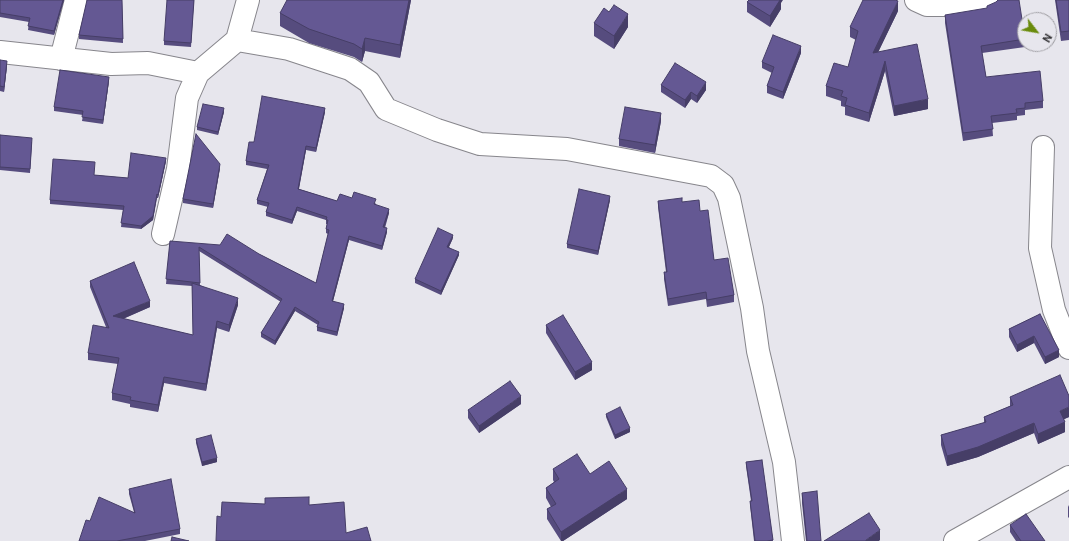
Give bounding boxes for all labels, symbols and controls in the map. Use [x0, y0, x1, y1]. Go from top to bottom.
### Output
north arrow [1017, 12, 1057, 52]
text: N [1039, 31, 1054, 45]

